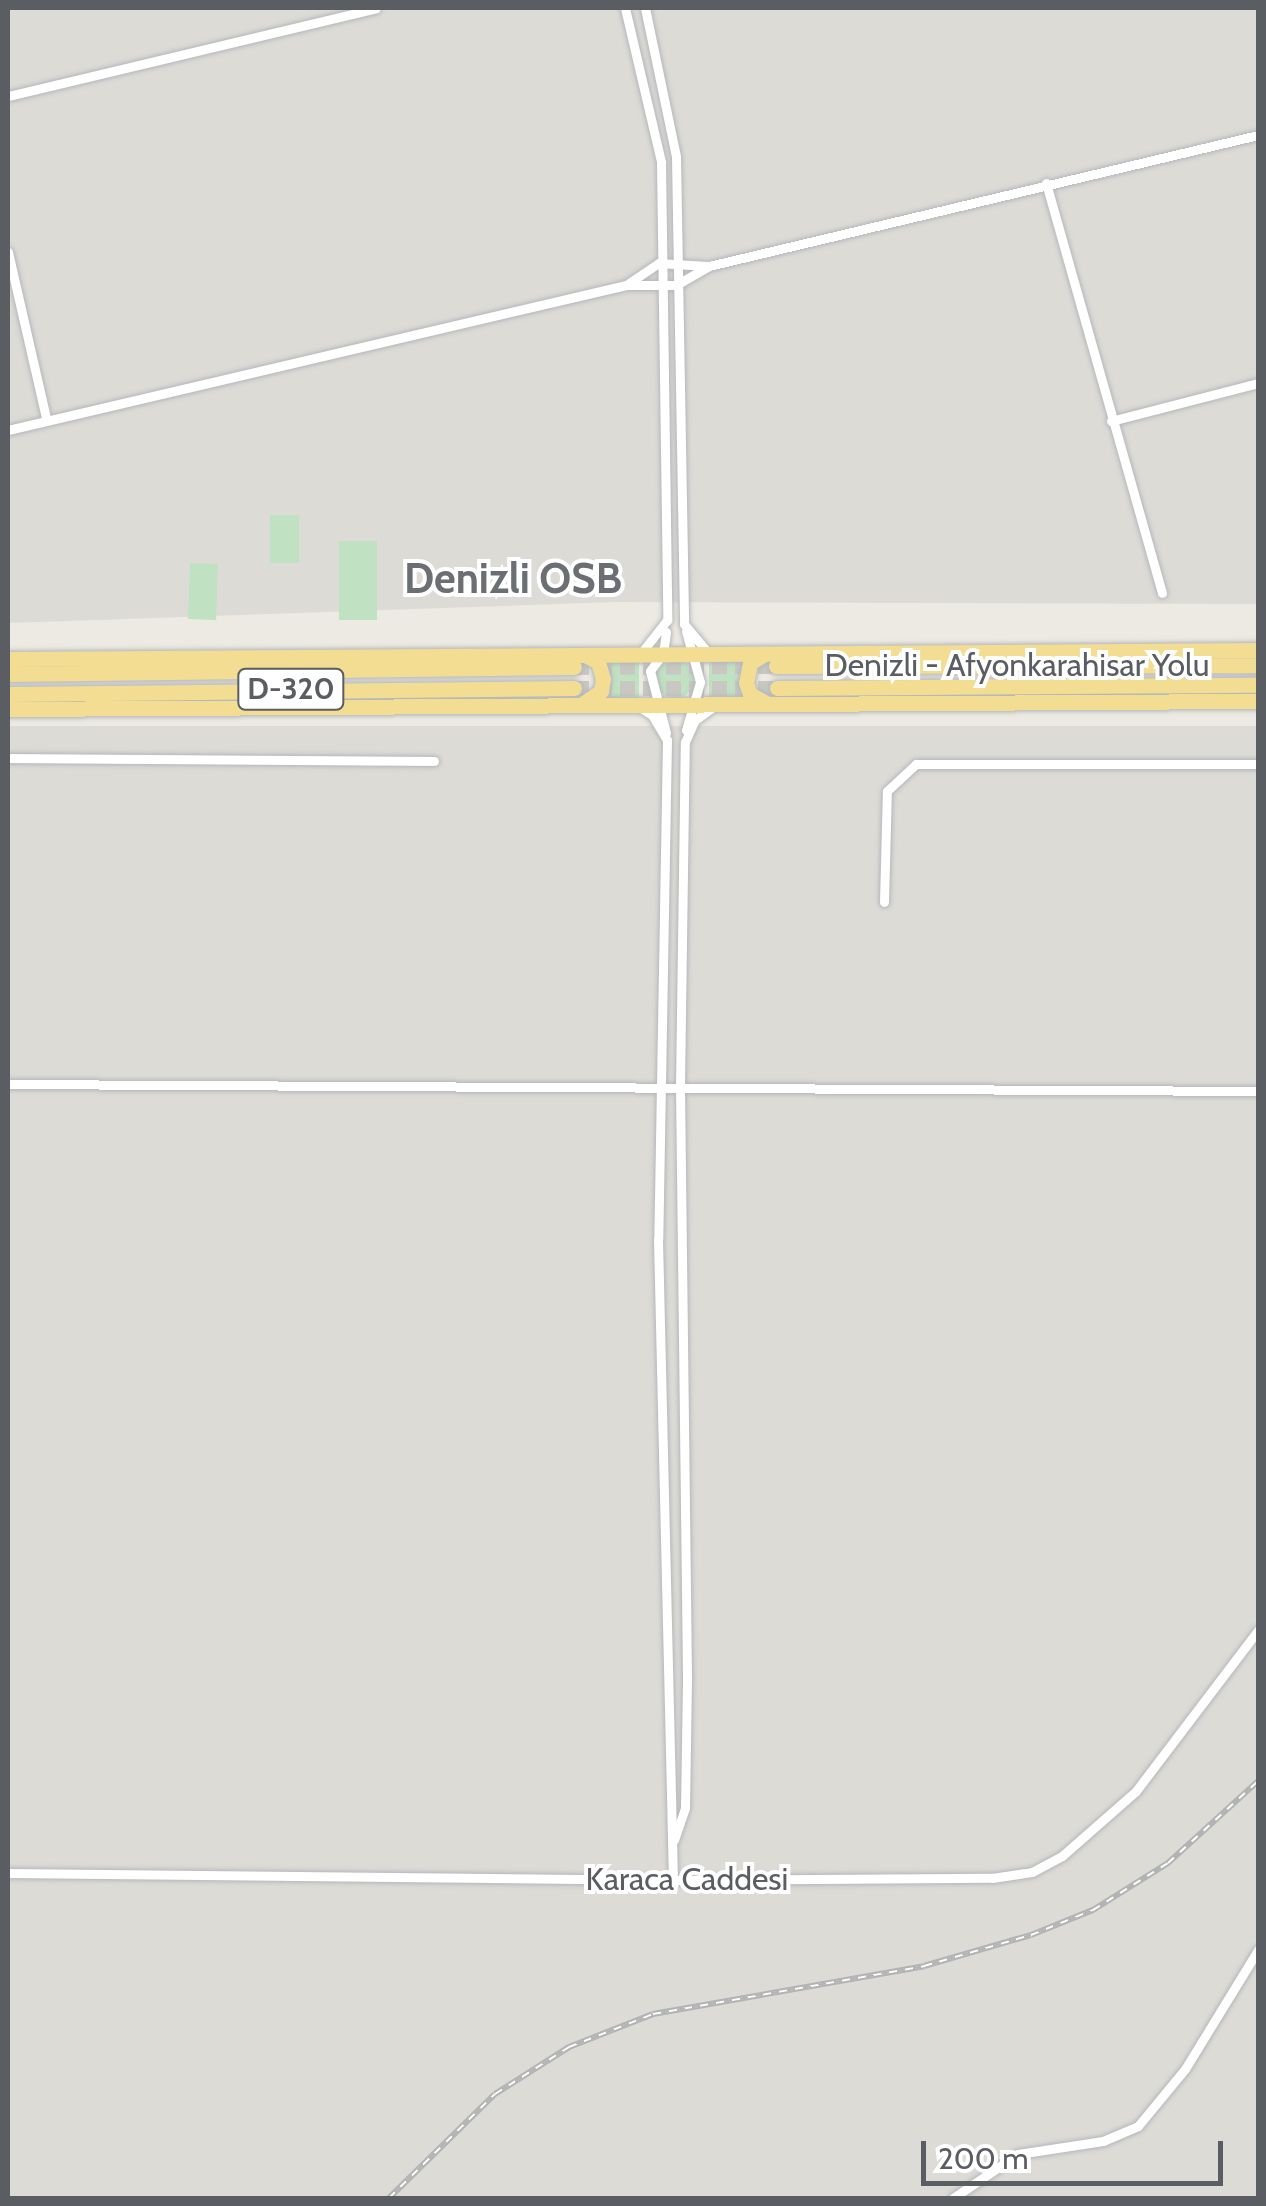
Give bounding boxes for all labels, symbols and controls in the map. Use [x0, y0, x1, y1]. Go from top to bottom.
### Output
district label: Denizli OSB [404, 553, 622, 603]
street label: Denizli - Afyonkarahisar Yolu [825, 646, 1209, 684]
road number: D-320 [236, 664, 346, 714]
street label: Karaca Caddesi [586, 1860, 788, 1898]
scale bar [926, 2121, 1228, 2183]
text: 200 m [938, 2140, 1029, 2177]

